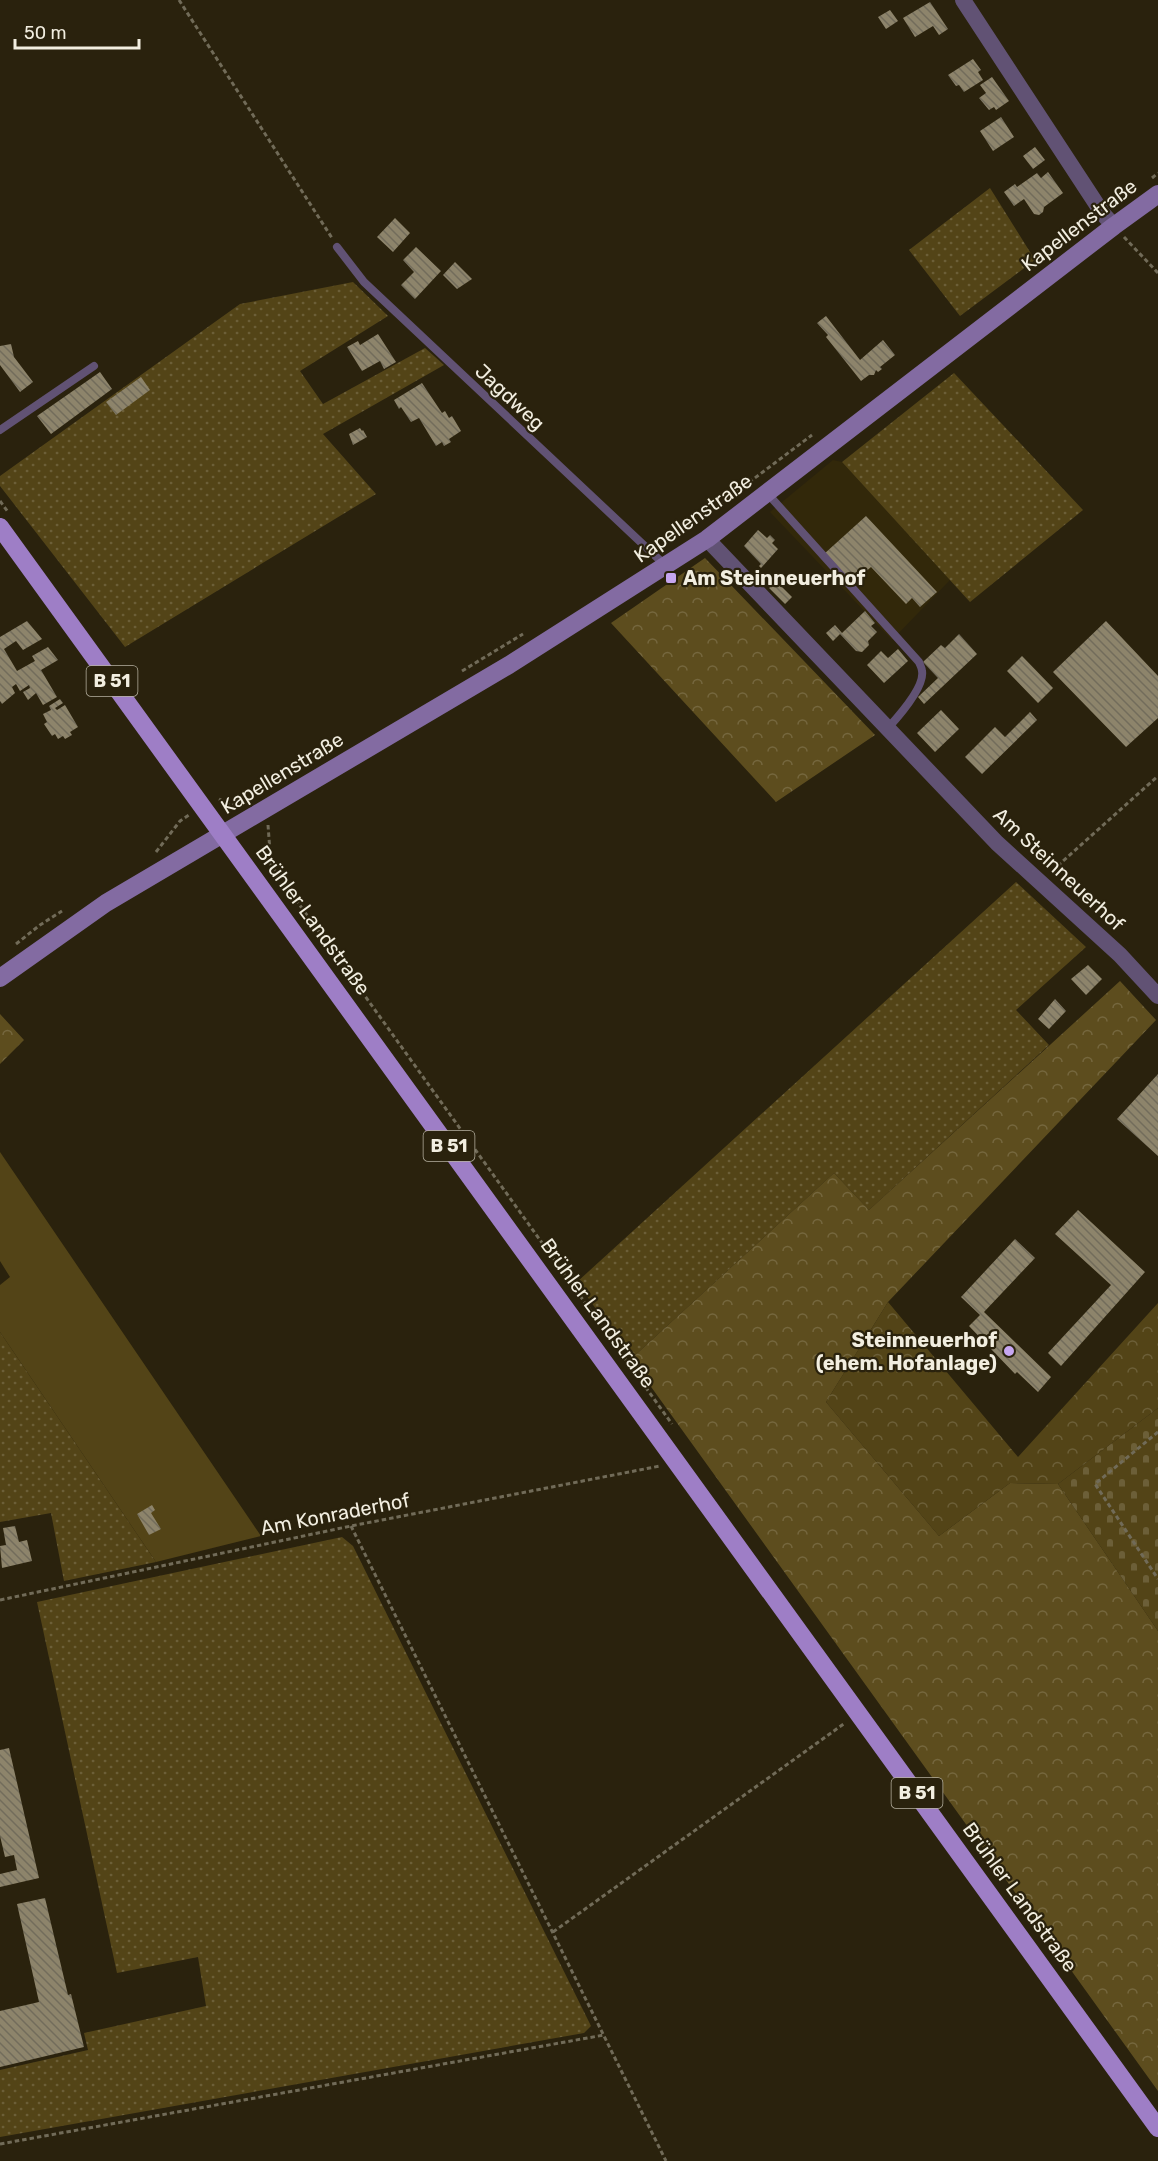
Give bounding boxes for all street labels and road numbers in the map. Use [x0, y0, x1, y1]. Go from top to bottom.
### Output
street label: Kapellenstraße [1016, 174, 1142, 276]
street label: Jagdweg [470, 359, 550, 435]
street label: Kapellenstraße [629, 468, 757, 568]
road number: B 51 [86, 666, 138, 696]
street label: Kapellenstraße [216, 727, 348, 819]
street label: Am Steinneuerhof [989, 802, 1130, 936]
street label: Brühler Landstraße [251, 841, 375, 999]
road number: B 51 [424, 1131, 474, 1161]
street label: Brühler Landstraße [536, 1234, 660, 1392]
street label: Am Konraderhof [258, 1488, 412, 1540]
road number: B 51 [892, 1778, 942, 1808]
street label: Brühler Landstraße [958, 1818, 1082, 1976]

